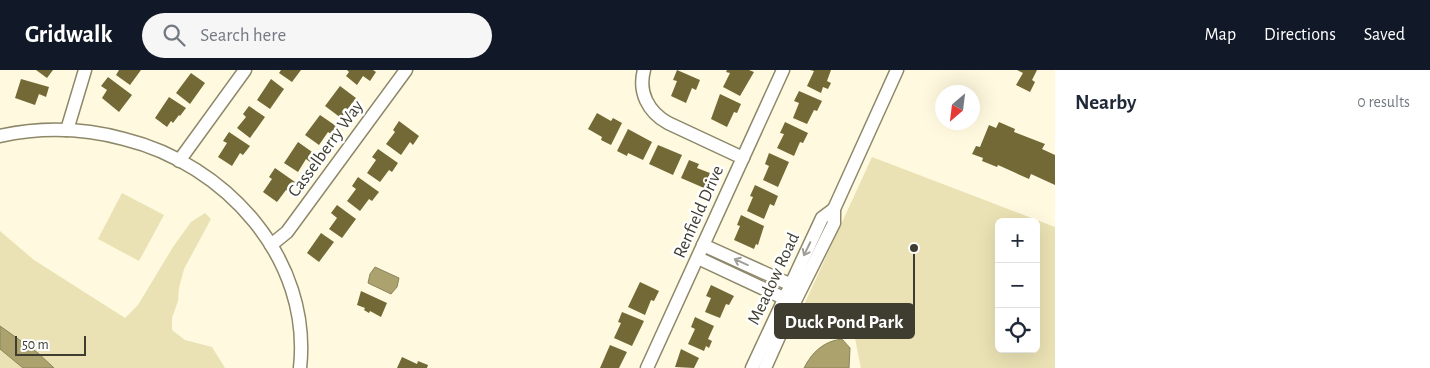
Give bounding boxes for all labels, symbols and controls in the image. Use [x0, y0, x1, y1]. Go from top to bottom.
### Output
search box [142, 13, 492, 58]
icon: search [160, 21, 188, 49]
text: Gridwalk [25, 23, 112, 47]
text: Search here [200, 26, 286, 45]
text: Map [1205, 26, 1236, 44]
text: Directions [1264, 26, 1336, 44]
text: Saved [1364, 26, 1405, 44]
north arrow [935, 85, 980, 130]
text: Nearby [1075, 92, 1136, 113]
text: 0 results [1357, 94, 1410, 110]
street label: Casselberry Way [285, 97, 367, 201]
street label: Renfield Drive [671, 163, 727, 261]
map controls [995, 218, 1040, 353]
button: + [995, 218, 1040, 263]
street label: Meadow Road [745, 230, 803, 328]
one-way arrow [802, 241, 812, 256]
one-way arrow [734, 257, 749, 267]
button: − [995, 263, 1040, 308]
callout: Duck Pond Park [775, 304, 914, 338]
button: locate [995, 308, 1040, 353]
text: Duck Pond Park [785, 313, 904, 332]
scale bar [15, 333, 86, 356]
text: 50 m [22, 338, 49, 352]

